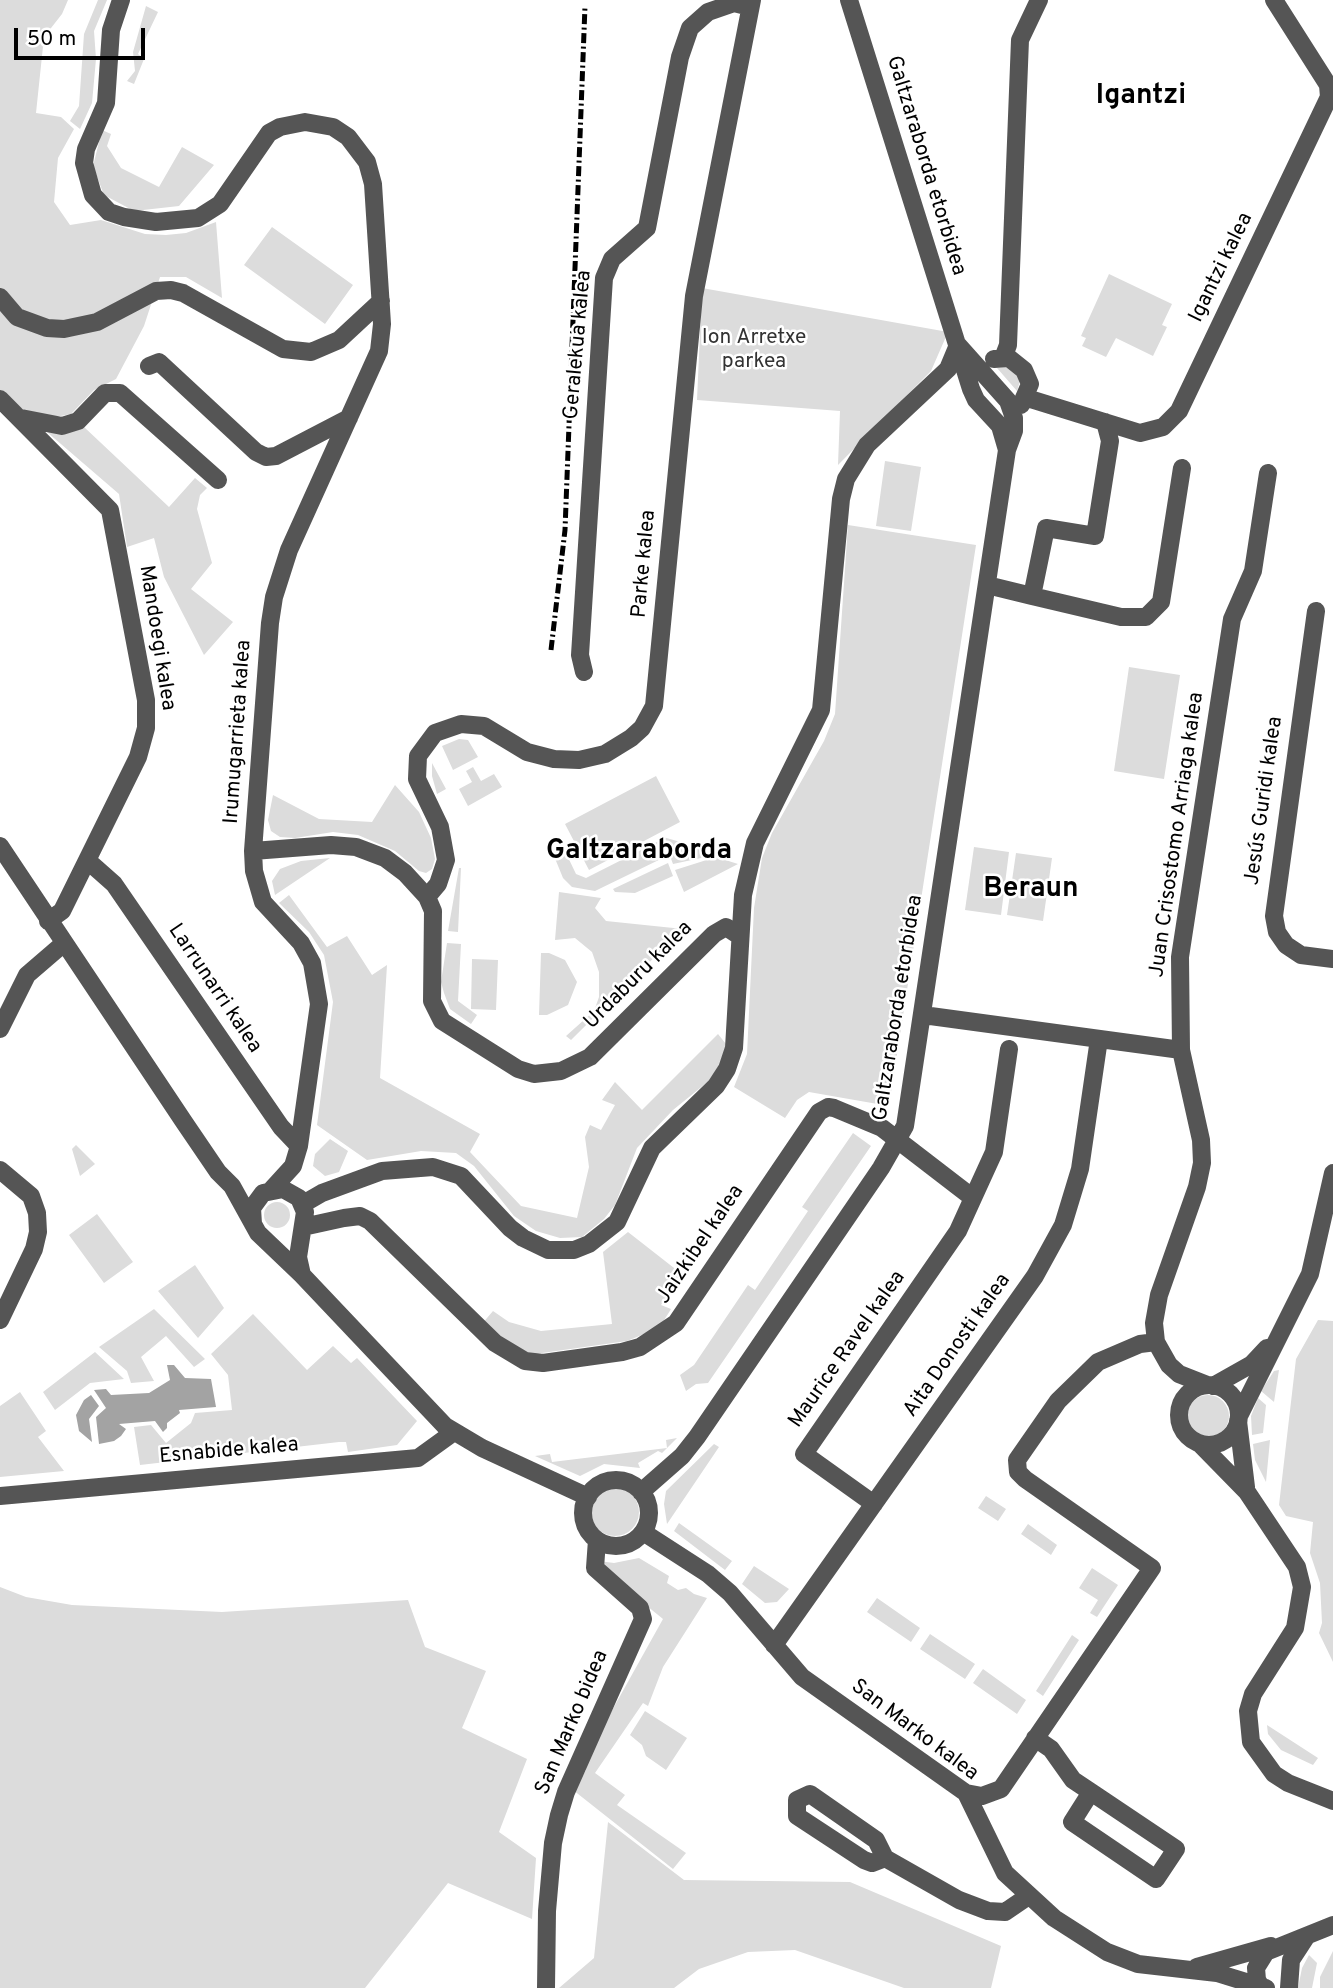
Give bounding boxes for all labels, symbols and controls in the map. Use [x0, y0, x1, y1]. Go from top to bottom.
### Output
scale bar [18, 14, 149, 58]
text: 50 m [27, 26, 76, 53]
street label: Galtzaraborda etorbidea [880, 53, 970, 279]
district label: Igantzi [1096, 80, 1186, 114]
street label: Igantzi kalea [1185, 209, 1259, 327]
street label: Geralekua kalea [560, 269, 598, 421]
park label: Ion Arretxe parkea [702, 326, 806, 376]
street label: Parke kalea [628, 509, 662, 619]
street label: Mandoegi kalea [132, 564, 180, 712]
street label: Irumugarrieta kalea [220, 639, 258, 825]
street label: Juan Crisostomo Arriaga kalea [1145, 691, 1211, 979]
street label: Jesús Guridi kalea [1241, 715, 1289, 887]
district label: Galtzaraborda [546, 835, 732, 869]
district label: Beraun [983, 873, 1079, 907]
street label: Galtzaraborda etorbidea [869, 893, 929, 1123]
street label: Urdaburu kalea [580, 917, 698, 1035]
street label: Larrunarri kalea [162, 920, 266, 1058]
street label: Jaizkibel kalea [652, 1181, 750, 1309]
street label: Maurice Ravel kalea [784, 1267, 912, 1433]
street label: Aita Donosti kalea [899, 1269, 1017, 1423]
street label: Esnabide kalea [158, 1433, 300, 1471]
street label: San Marko bidea [531, 1647, 615, 1799]
street label: San Marko kalea [845, 1675, 983, 1787]

